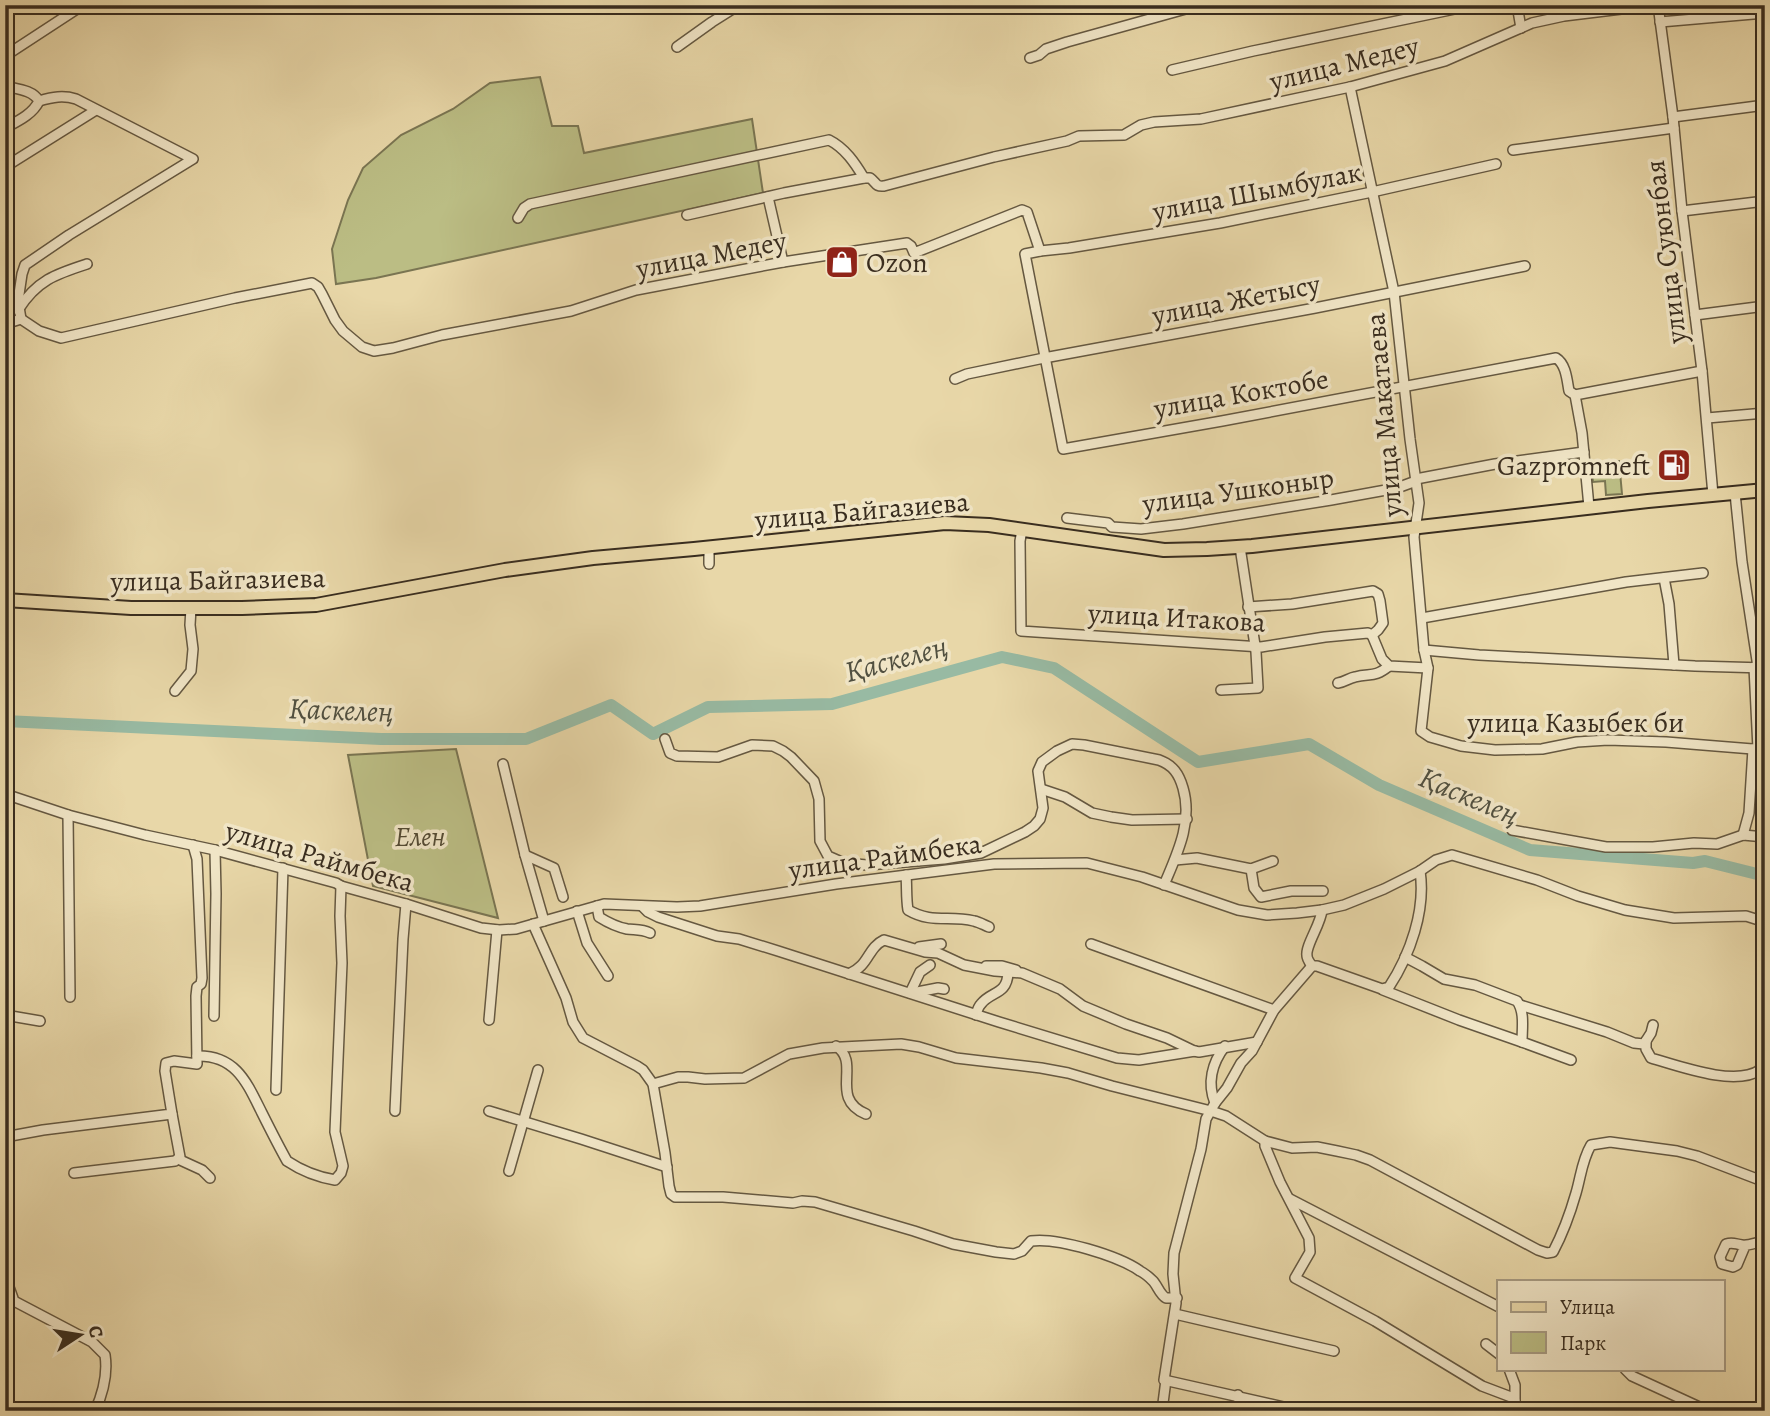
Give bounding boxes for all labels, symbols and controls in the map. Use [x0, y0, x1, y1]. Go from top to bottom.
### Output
street label: улица Медеу [1265, 27, 1423, 101]
street label: улица Шымбулак [1148, 153, 1365, 231]
street label: улица Суюнбая [1636, 158, 1696, 347]
street label: улица Медеу [632, 222, 790, 288]
shop icon: Ozon [823, 243, 861, 281]
place label: Ozon [866, 244, 928, 282]
street label: улица Жетысу [1148, 265, 1324, 335]
street label: улица Макатаева [1356, 311, 1412, 519]
street label: улица Коктобе [1150, 360, 1332, 428]
fuel station icon: Gazpromneft [1655, 446, 1693, 484]
place label: Gazpromneft [1497, 447, 1650, 485]
street label: улица Ушконыр [1139, 459, 1336, 523]
street label: улица Байгазиева [752, 483, 971, 539]
street label: улица Байгазиева [109, 559, 326, 601]
street label: улица Итакова [1086, 594, 1267, 642]
water label: Қаскелең [840, 626, 952, 692]
water label: Қаскелең [288, 688, 394, 732]
street label: улица Казыбек би [1467, 704, 1684, 742]
water label: Қаскелең [1413, 757, 1525, 835]
street label: улица Раймбека [220, 812, 418, 902]
park label: Елен [394, 818, 446, 856]
street label: улица Раймбека [785, 825, 984, 889]
legend [1497, 1280, 1724, 1370]
text: Улица [1560, 1293, 1615, 1321]
north arrow [46, 1300, 116, 1370]
text: С [82, 1323, 110, 1340]
text: Парк [1560, 1329, 1606, 1357]

